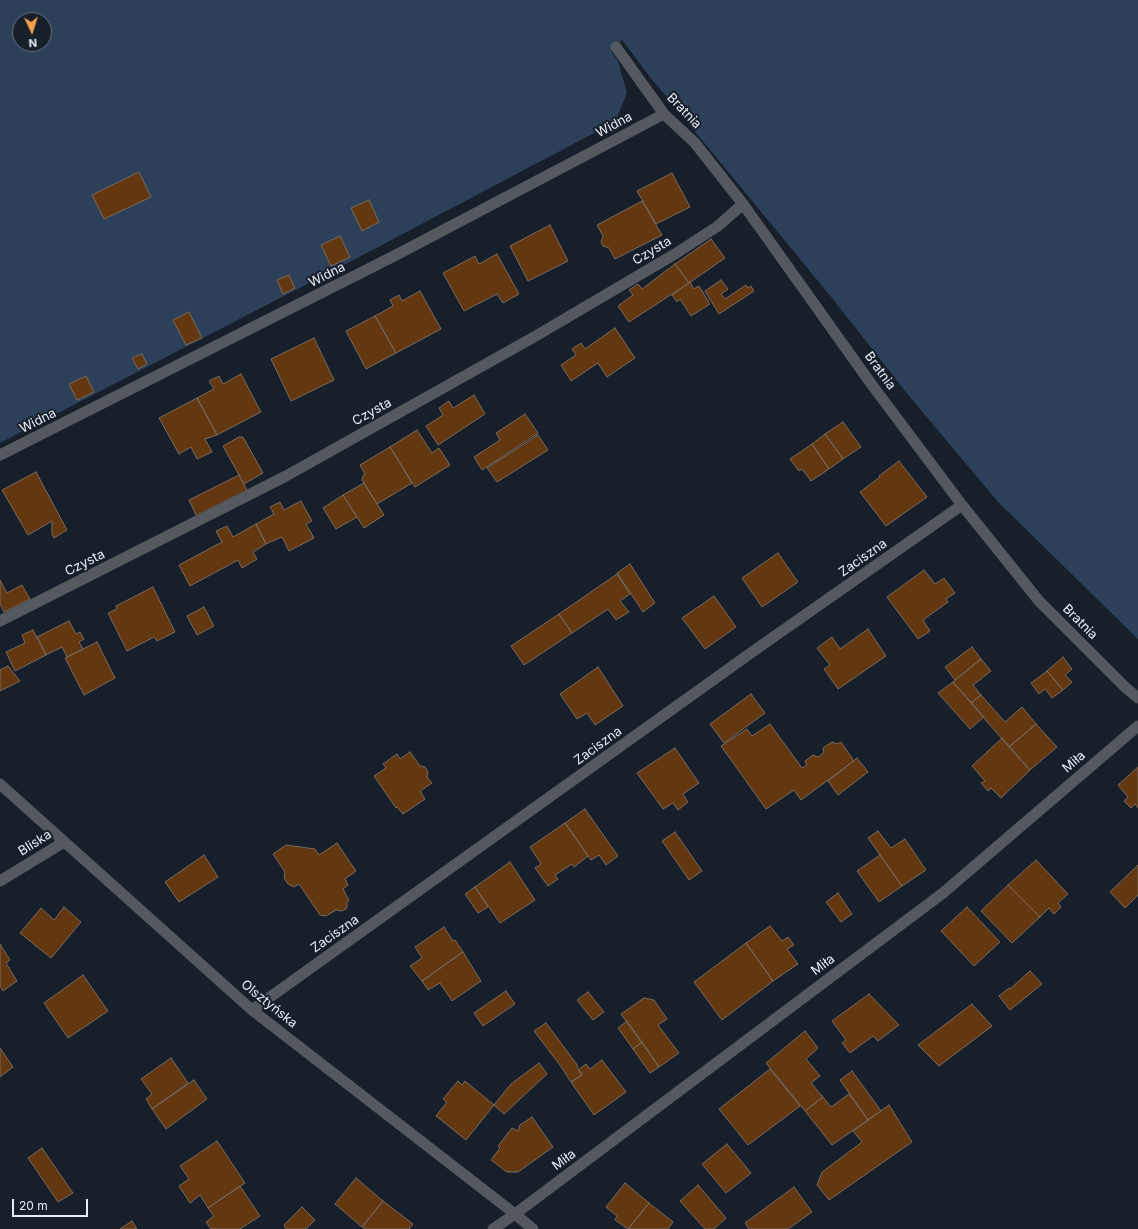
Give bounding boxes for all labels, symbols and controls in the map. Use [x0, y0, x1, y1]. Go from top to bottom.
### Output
north arrow [12, 12, 52, 52]
text: N [28, 36, 37, 50]
street label: Bratnia [663, 90, 705, 132]
street label: Widna [593, 109, 635, 141]
street label: Czysta [630, 233, 674, 269]
street label: Widna [306, 259, 348, 291]
street label: Bratnia [861, 349, 899, 393]
street label: Czysta [350, 395, 394, 429]
street label: Widna [17, 405, 59, 437]
street label: Zaciszna [836, 536, 890, 580]
street label: Czysta [63, 546, 107, 580]
street label: Bratnia [1059, 601, 1101, 643]
street label: Zaciszna [571, 724, 625, 768]
street label: Miła [1059, 748, 1089, 776]
street label: Bliska [16, 827, 54, 859]
street label: Zaciszna [308, 912, 362, 956]
street label: Miła [808, 951, 838, 979]
street label: Olsztyńska [238, 977, 300, 1031]
street label: Miła [549, 1146, 579, 1174]
scale bar [14, 1191, 90, 1217]
text: 20 m [19, 1198, 48, 1213]

